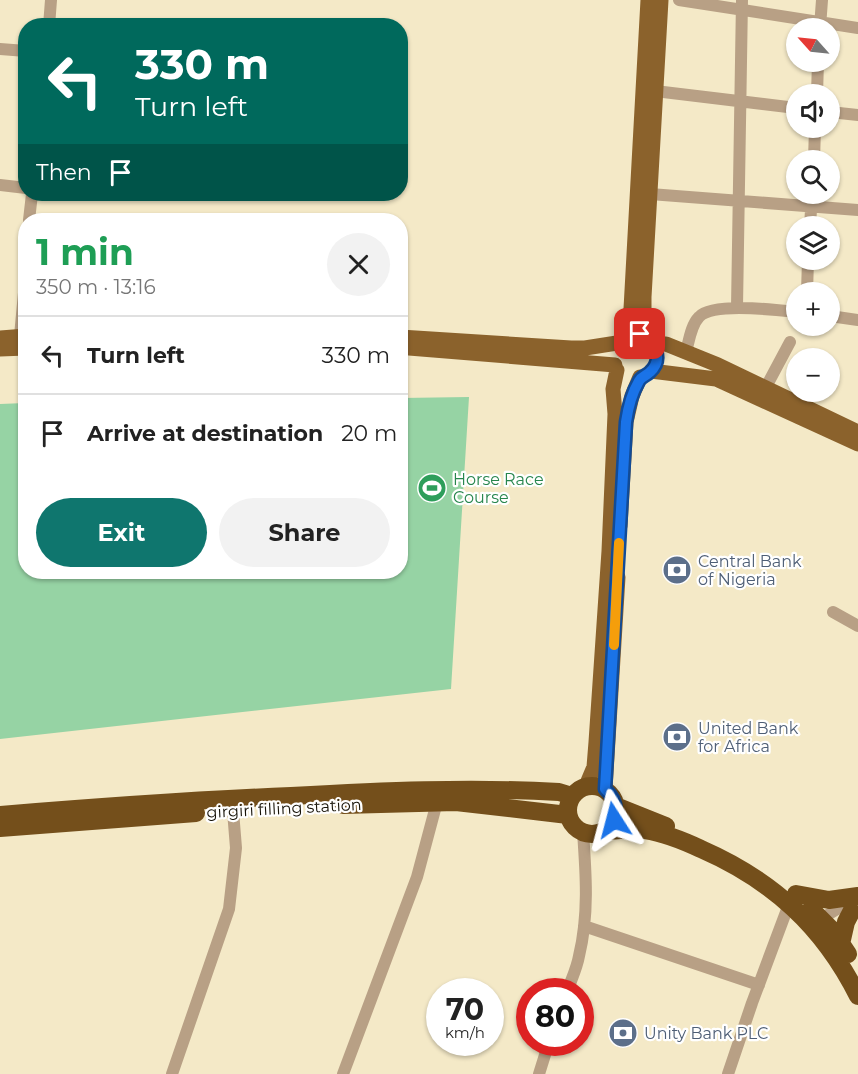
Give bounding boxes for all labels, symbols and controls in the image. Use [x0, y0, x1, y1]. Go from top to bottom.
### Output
north arrow [786, 18, 840, 72]
map controls [786, 18, 840, 402]
text: 330 m [135, 38, 269, 90]
icon: left [36, 42, 114, 120]
button: sound [786, 84, 840, 138]
text: Turn left [135, 90, 248, 123]
button: search [786, 150, 840, 204]
icon: arrive [104, 156, 137, 189]
text: Then [36, 159, 92, 186]
button: layers [786, 216, 840, 270]
text: 1 min [36, 230, 134, 274]
button: close [327, 233, 390, 296]
text: 350 m · 13:16 [36, 275, 156, 299]
button: + [786, 282, 840, 336]
pin [614, 308, 665, 359]
icon: arrive [623, 317, 656, 350]
icon: left [36, 339, 69, 372]
text: Turn left [87, 342, 185, 369]
text: 330 m [322, 342, 390, 369]
button: − [786, 348, 840, 402]
icon: arrive [36, 417, 69, 450]
text: Arrive at destination [87, 420, 323, 447]
text: 20 m [341, 420, 397, 447]
place label: Horse Race Course [453, 470, 544, 507]
sports icon: Horse Race Course [416, 472, 448, 504]
button: Exit [36, 498, 207, 567]
button: Share [219, 498, 390, 567]
place label: Central Bank of Nigeria [698, 552, 802, 589]
bank icon: Central Bank of Nigeria [661, 554, 693, 586]
place label: United Bank for Africa [698, 719, 799, 756]
bank icon: United Bank for Africa [661, 721, 693, 753]
position arrow [582, 788, 646, 852]
street label: girgiri filling station [206, 795, 362, 822]
speed limit sign: 80 [516, 978, 594, 1056]
text: 70 [446, 991, 484, 1028]
bank icon: Unity Bank PLC [607, 1017, 639, 1049]
text: km/h [445, 1023, 485, 1042]
place label: Unity Bank PLC [644, 1024, 768, 1043]

